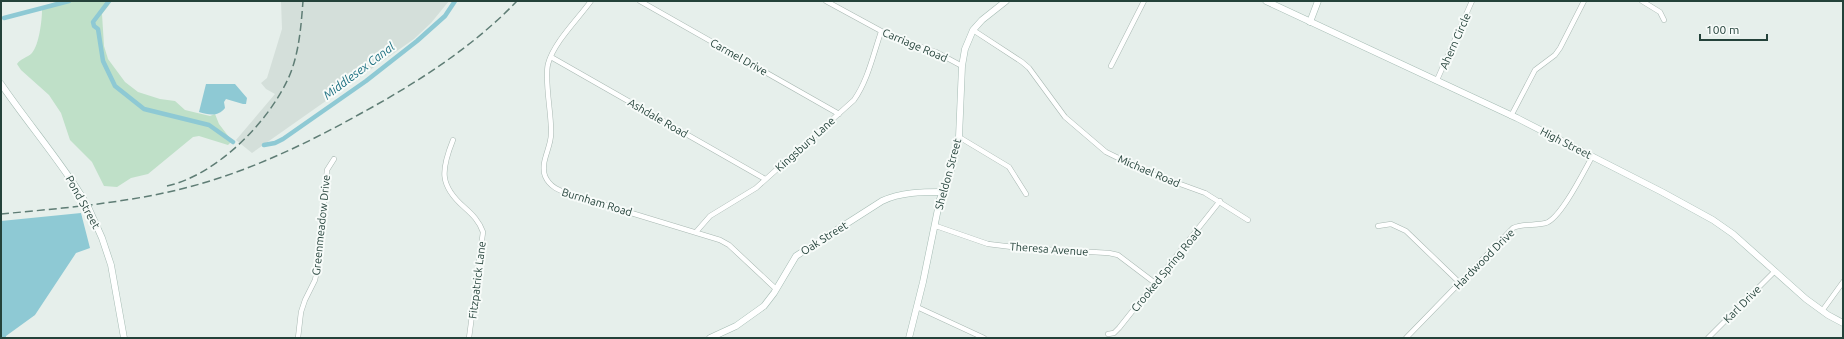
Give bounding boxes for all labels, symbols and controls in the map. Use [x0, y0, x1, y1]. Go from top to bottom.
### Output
street label: Ahern Circle [1437, 11, 1473, 71]
scale bar [1700, 16, 1767, 42]
text: 100 m [1706, 23, 1739, 36]
street label: Carriage Road [881, 26, 949, 64]
street label: Carmel Drive [708, 36, 770, 78]
water label: Middlesex Canal [321, 39, 397, 102]
street label: Ashdale Road [626, 96, 690, 140]
street label: Kingsbury Lane [773, 114, 837, 174]
street label: High Street [1538, 125, 1594, 161]
street label: Sheldon Street [933, 136, 963, 211]
street label: Michael Road [1116, 153, 1182, 189]
street label: Pond Street [63, 173, 103, 231]
street label: Greenmeadow Drive [310, 174, 332, 276]
street label: Burnham Road [560, 186, 634, 218]
street label: Oak Street [798, 219, 850, 257]
street label: Crooked Spring Road [1129, 226, 1203, 314]
street label: Hardwood Drive [1451, 226, 1517, 292]
street label: Theresa Avenue [1009, 240, 1089, 258]
street label: Fitzpatrick Lane [466, 241, 488, 319]
street label: Karl Drive [1721, 283, 1763, 325]

